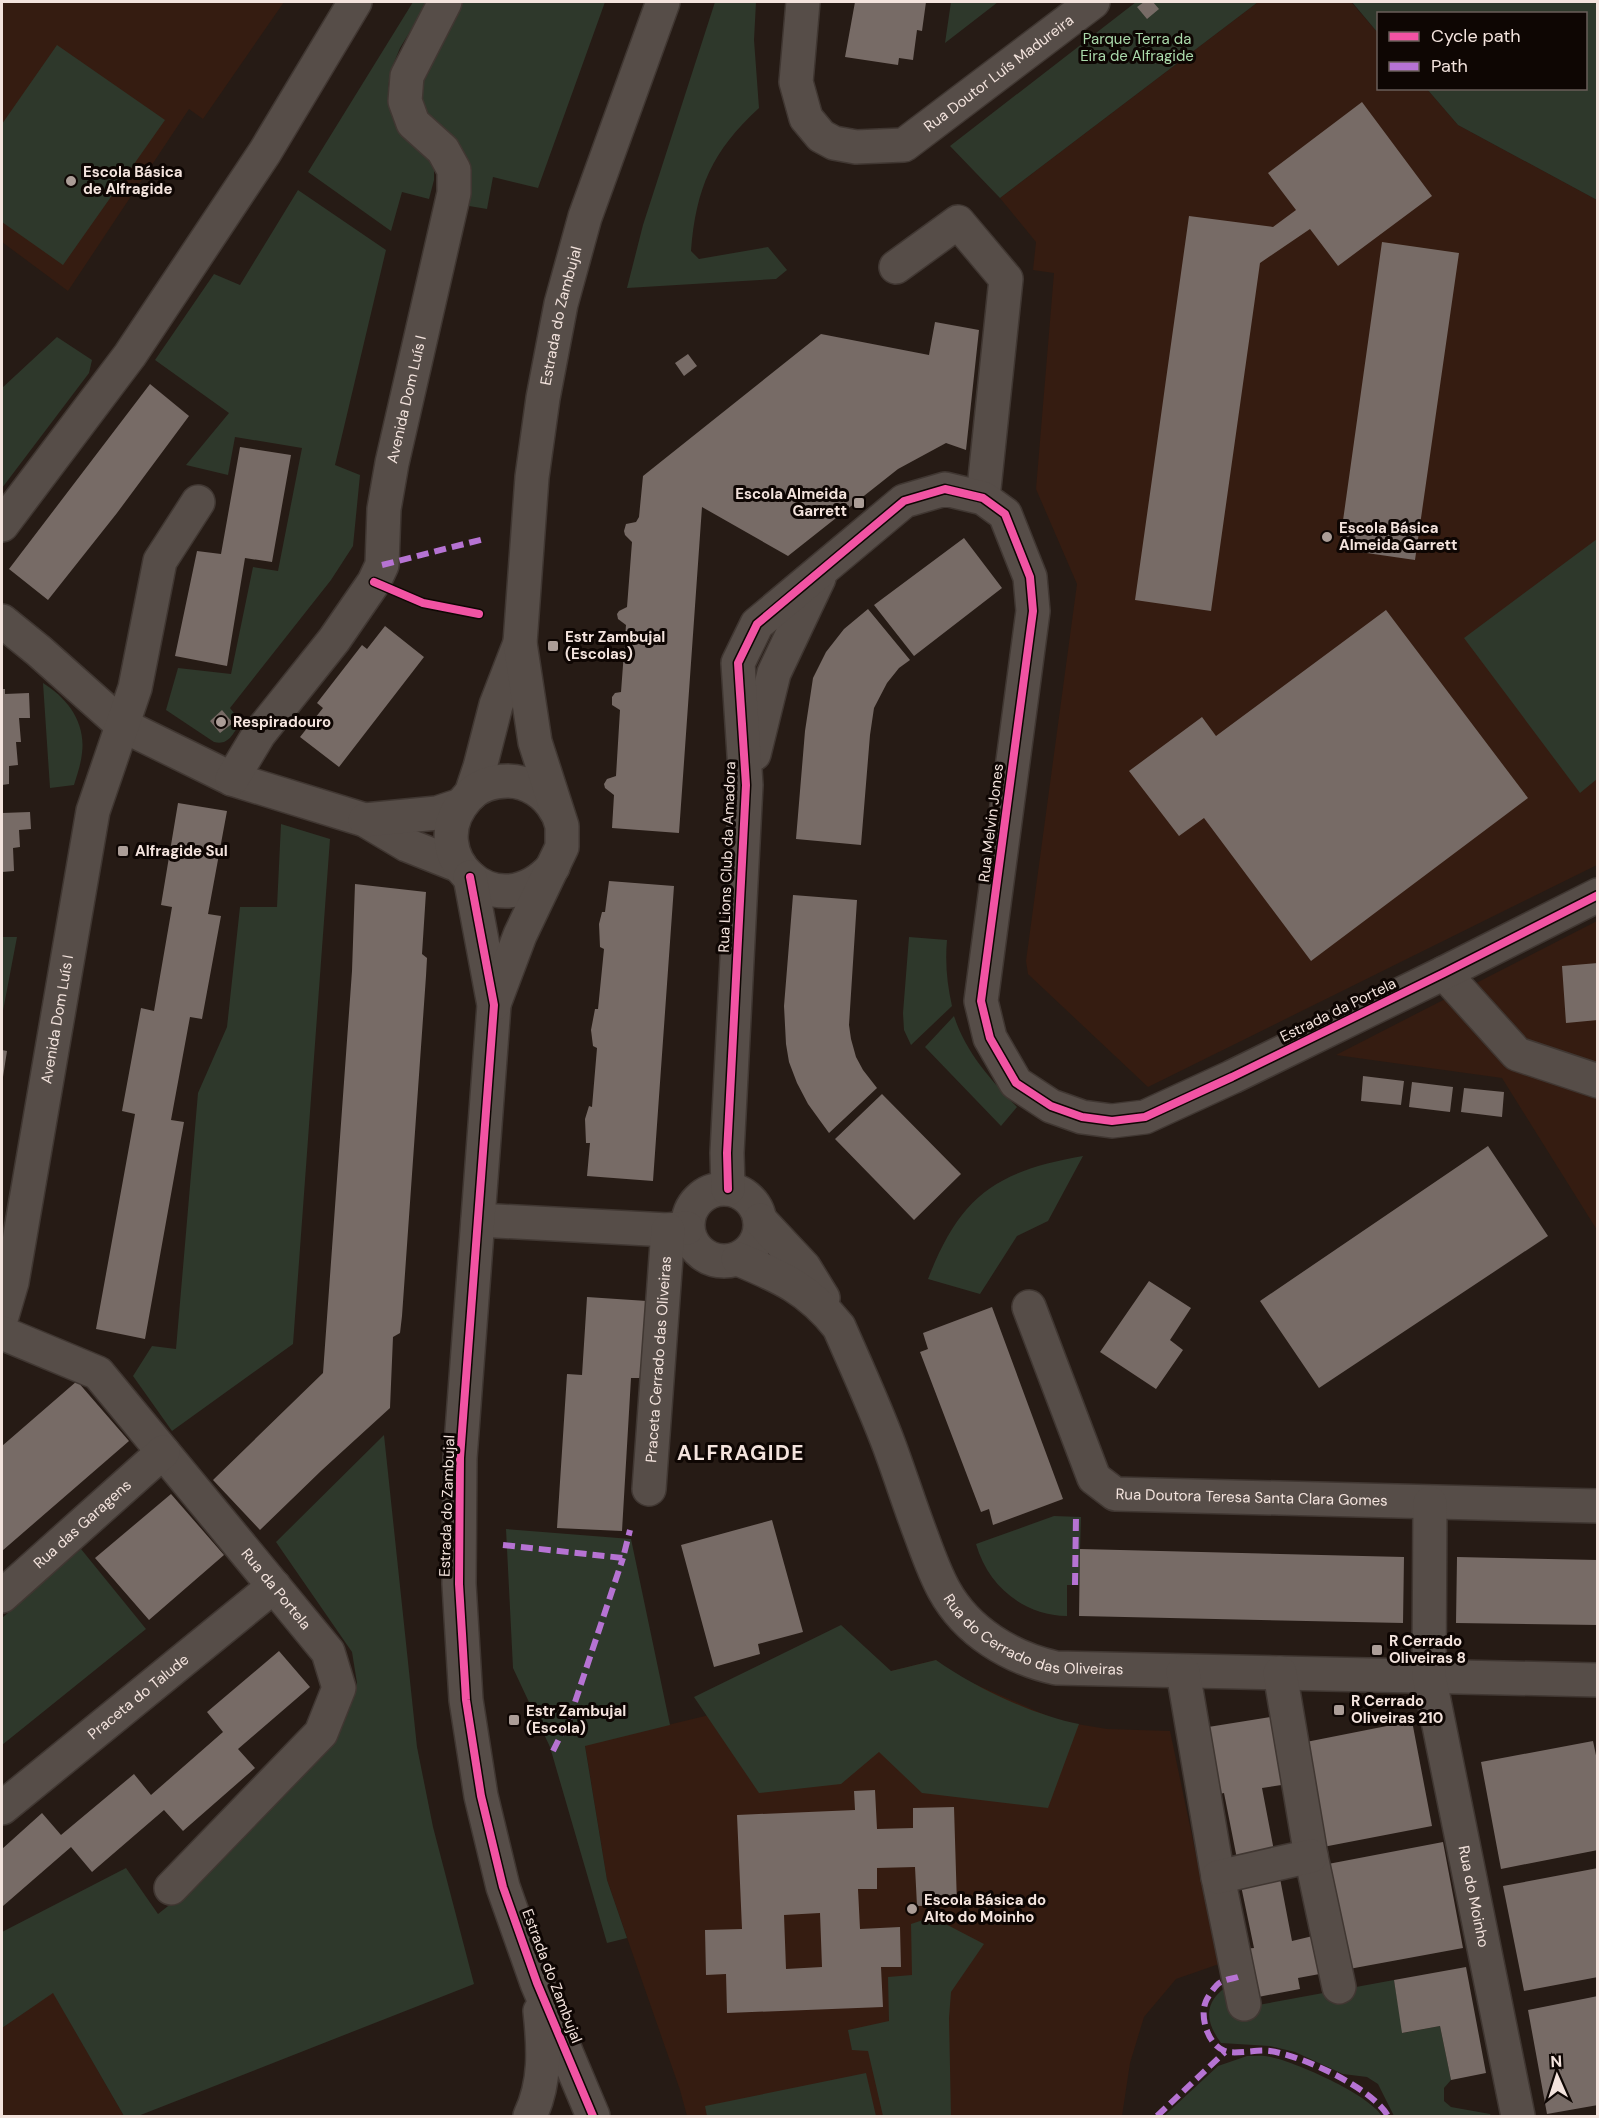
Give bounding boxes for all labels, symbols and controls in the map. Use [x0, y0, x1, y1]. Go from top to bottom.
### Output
street label: Rua Doutor Luís Madureira [920, 10, 1078, 137]
legend [1377, 12, 1587, 90]
text: Cycle path [1431, 24, 1521, 48]
park label: Parque Terra da Eira de Alfragide [1080, 29, 1194, 66]
text: Path [1431, 54, 1468, 78]
place label: Escola Básica de Alfragide [83, 162, 183, 199]
marker: Escola Básica de Alfragide [64, 174, 78, 188]
street label: Estrada do Zambujal [536, 244, 586, 387]
street label: Avenida Dom Luís I [382, 333, 431, 465]
place label: Escola Almeida Garrett [735, 484, 847, 521]
marker: Escola Almeida Garrett [852, 496, 866, 510]
place label: Escola Básica Almeida Garrett [1339, 518, 1458, 555]
marker: Escola Básica Almeida Garrett [1320, 530, 1334, 544]
place label: Estr Zambujal (Escolas) [565, 627, 665, 664]
marker: Estr Zambujal (Escolas) [546, 639, 560, 653]
place label: Respiradouro [233, 712, 331, 732]
marker: Respiradouro [214, 715, 228, 729]
street label: Rua Lions Club da Amadora [714, 761, 740, 953]
street label: Rua Melvin Jones [974, 763, 1008, 883]
place label: Alfragide Sul [135, 841, 228, 861]
marker: Alfragide Sul [116, 844, 130, 858]
street label: Avenida Dom Luís I [36, 953, 78, 1085]
street label: Estrada da Portela [1277, 973, 1399, 1047]
street label: Praceta Cerrado das Oliveiras [641, 1255, 676, 1463]
street label: Estrada do Zambujal [435, 1435, 459, 1577]
district label: ALFRAGIDE [677, 1439, 805, 1467]
street label: Rua das Garagens [29, 1475, 136, 1573]
street label: Rua Doutora Teresa Santa Clara Gomes [1115, 1484, 1388, 1511]
street label: Rua da Portela [237, 1544, 316, 1634]
street label: Rua do Cerrado das Oliveiras [939, 1590, 1124, 1679]
place label: R Cerrado Oliveiras 8 [1389, 1631, 1466, 1668]
marker: R Cerrado Oliveiras 8 [1370, 1643, 1384, 1657]
street label: Praceta do Talude [84, 1649, 193, 1744]
place label: R Cerrado Oliveiras 210 [1351, 1691, 1443, 1728]
place label: Estr Zambujal (Escola) [526, 1701, 626, 1738]
marker: R Cerrado Oliveiras 210 [1332, 1703, 1346, 1717]
marker: Estr Zambujal (Escola) [507, 1713, 521, 1727]
street label: Rua do Moinho [1454, 1844, 1494, 1949]
place label: Escola Básica do Alto do Moinho [924, 1890, 1046, 1927]
marker: Escola Básica do Alto do Moinho [905, 1902, 919, 1916]
street label: Estrada do Zambujal [517, 1906, 587, 2046]
north arrow [1527, 2046, 1587, 2106]
text: N [1550, 2051, 1563, 2072]

